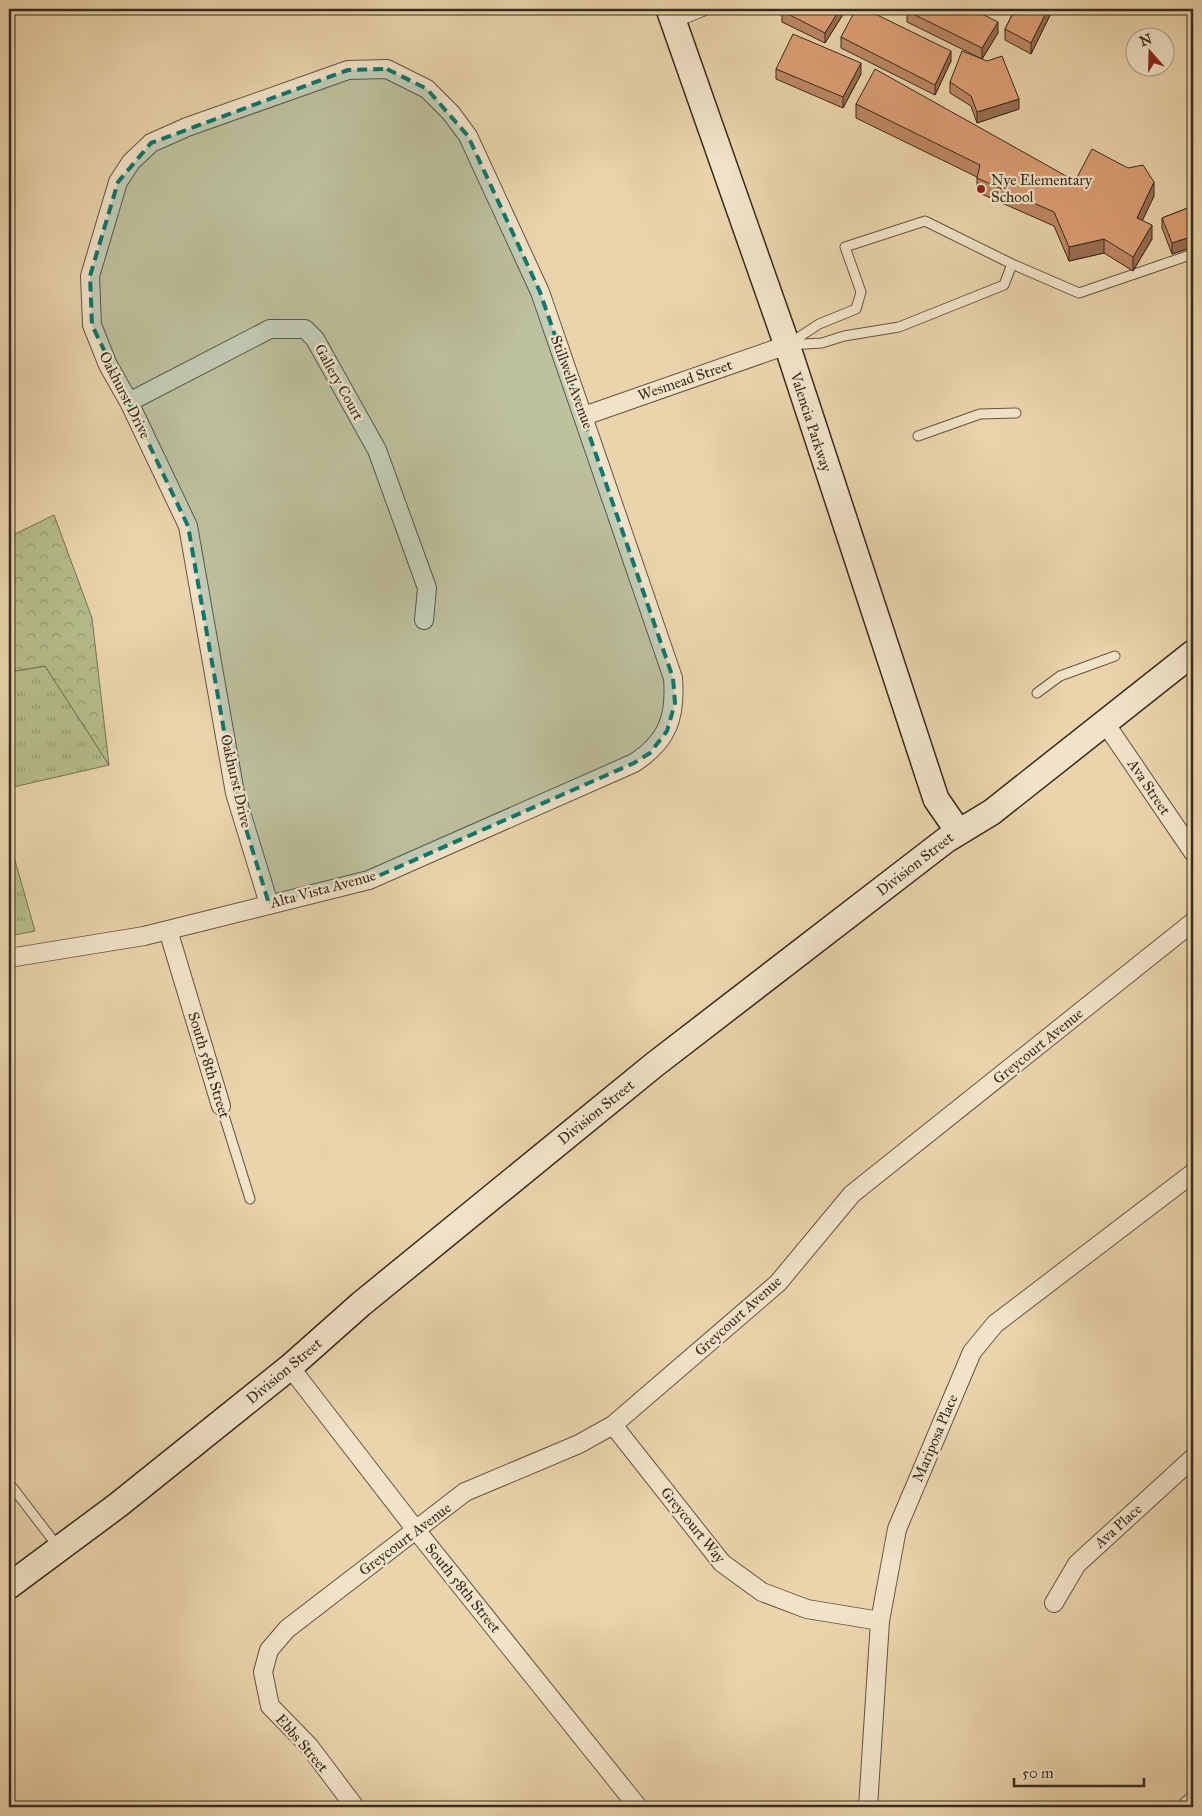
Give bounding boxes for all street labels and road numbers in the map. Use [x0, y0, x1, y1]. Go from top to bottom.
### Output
street label: Stillwell Avenue [547, 333, 597, 431]
street label: Gallery Court [311, 341, 368, 424]
street label: Oakhurst Drive [95, 348, 155, 442]
street label: Wesmead Street [635, 355, 735, 405]
street label: Valencia Parkway [786, 369, 836, 475]
street label: Oakhurst Drive [217, 733, 255, 829]
street label: Ava Street [1123, 755, 1175, 819]
street label: Division Street [873, 828, 958, 900]
street label: Alta Vista Avenue [267, 866, 378, 912]
street label: Greycourt Avenue [989, 1004, 1087, 1088]
street label: South 58th Street [184, 1010, 234, 1121]
street label: Division Street [554, 1075, 638, 1148]
street label: Greycourt Avenue [691, 1272, 785, 1360]
street label: Division Street [243, 1334, 326, 1408]
street label: Mariposa Place [908, 1392, 962, 1484]
street label: Greycourt Way [657, 1483, 730, 1567]
street label: Greycourt Avenue [355, 1498, 455, 1580]
street label: Ava Place [1090, 1500, 1145, 1553]
street label: South 58th Street [421, 1539, 505, 1637]
street label: Ebbs Street [272, 1710, 333, 1776]

